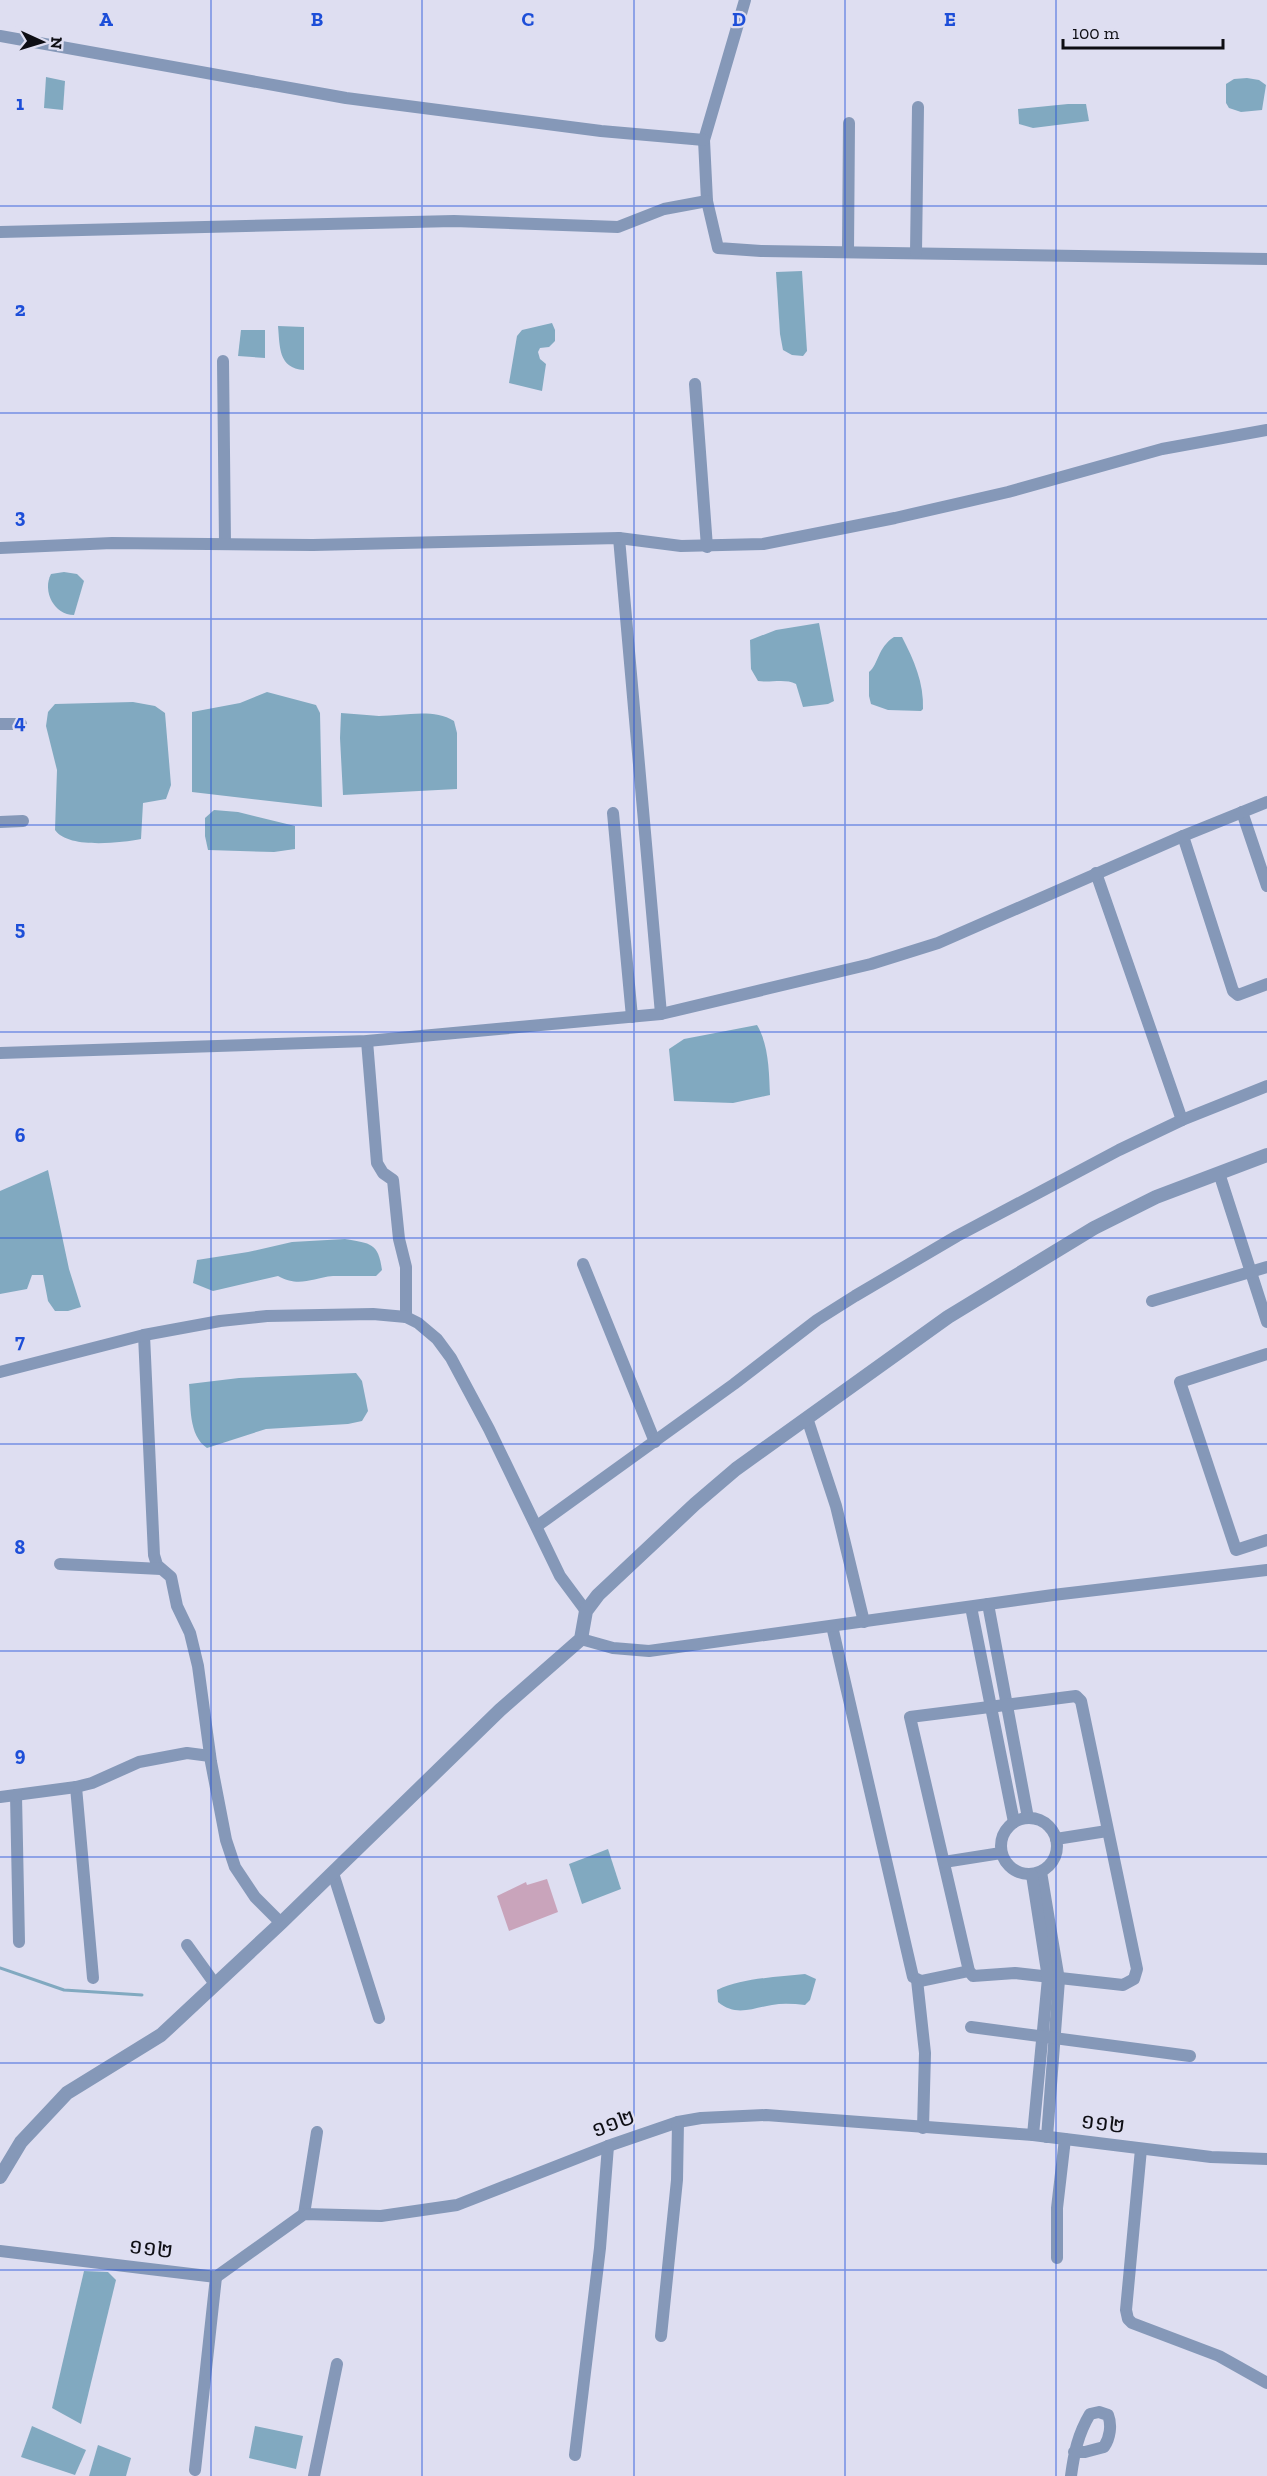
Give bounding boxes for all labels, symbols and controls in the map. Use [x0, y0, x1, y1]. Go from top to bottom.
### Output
text: A [99, 7, 113, 31]
text: B [311, 7, 323, 31]
text: C [522, 7, 535, 31]
text: D [732, 7, 746, 31]
text: E [944, 7, 956, 31]
north arrow [12, 12, 72, 72]
scale bar [1063, 12, 1224, 50]
text: 100 m [1072, 22, 1120, 44]
text: N [47, 36, 66, 50]
text: 1 [16, 91, 24, 115]
text: 2 [15, 297, 26, 321]
text: 3 [15, 504, 26, 528]
text: 4 [14, 710, 26, 734]
text: 5 [15, 916, 25, 940]
text: 6 [15, 1123, 26, 1147]
text: 7 [15, 1329, 25, 1353]
text: 8 [15, 1535, 26, 1559]
text: 9 [15, 1742, 26, 1766]
street label: ១១២ [587, 2103, 639, 2143]
street label: ១១២ [1079, 2107, 1127, 2139]
street label: ១១២ [127, 2232, 175, 2264]

